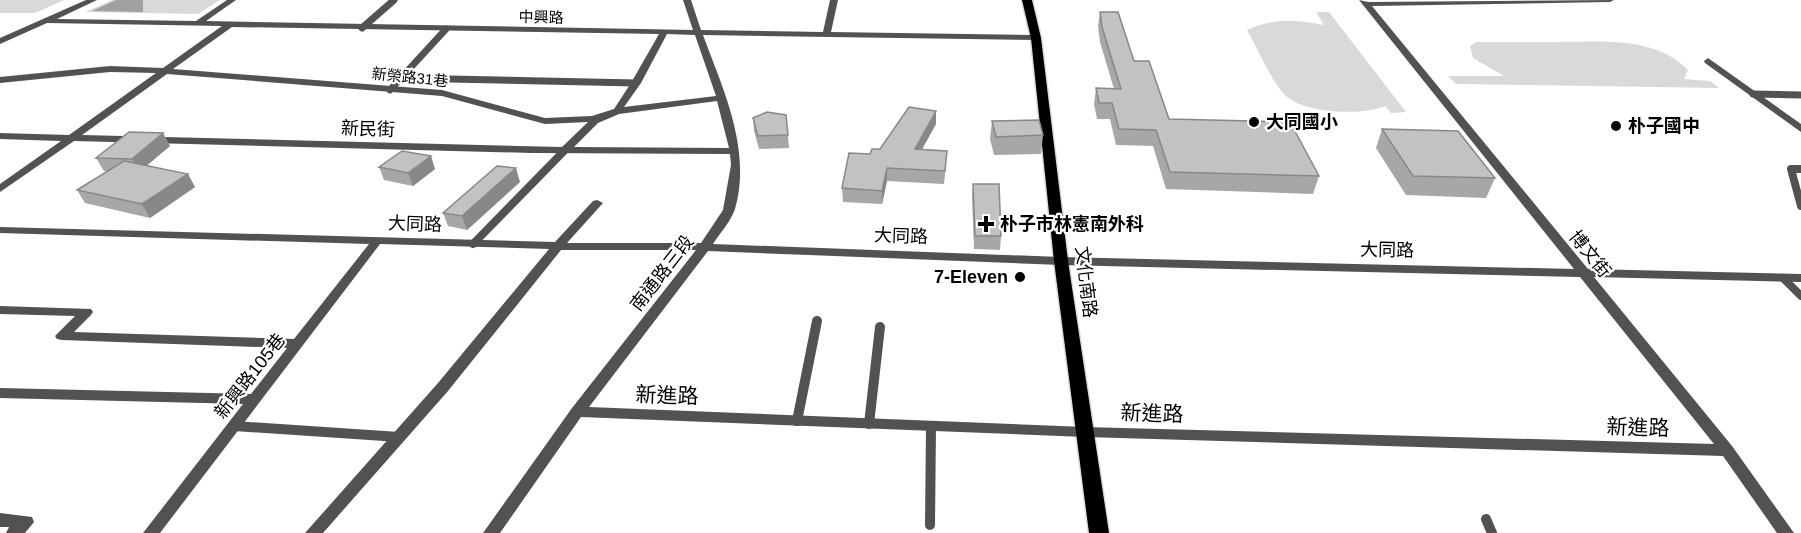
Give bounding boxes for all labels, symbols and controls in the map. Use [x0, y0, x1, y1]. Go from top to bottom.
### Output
street label: 中興路 [518, 8, 564, 26]
street label: 新榮路31巷 [371, 65, 449, 89]
place label: 大同國小 [1266, 112, 1338, 132]
marker: 大同國小 [1247, 115, 1261, 129]
place label: 朴子國中 [1628, 116, 1700, 136]
street label: 新民街 [341, 118, 395, 140]
marker: 朴子國中 [1609, 119, 1623, 133]
street label: 大同路 [388, 213, 442, 235]
place label: 朴子市林憲南外科 [1000, 214, 1144, 234]
marker: 朴子市林憲南外科 [977, 215, 995, 233]
street label: 大同路 [874, 225, 928, 247]
street label: 博文街 [1565, 227, 1615, 281]
street label: 南通路三段 [626, 231, 698, 315]
street label: 大同路 [1360, 240, 1414, 260]
street label: 文化南路 [1072, 245, 1100, 319]
place label: 7-Eleven [934, 267, 1008, 287]
marker: 7-Eleven [1013, 270, 1027, 284]
street label: 新興路105巷 [211, 330, 289, 422]
street label: 新進路 [635, 382, 699, 408]
street label: 新進路 [1120, 400, 1184, 426]
street label: 新進路 [1606, 414, 1670, 440]

